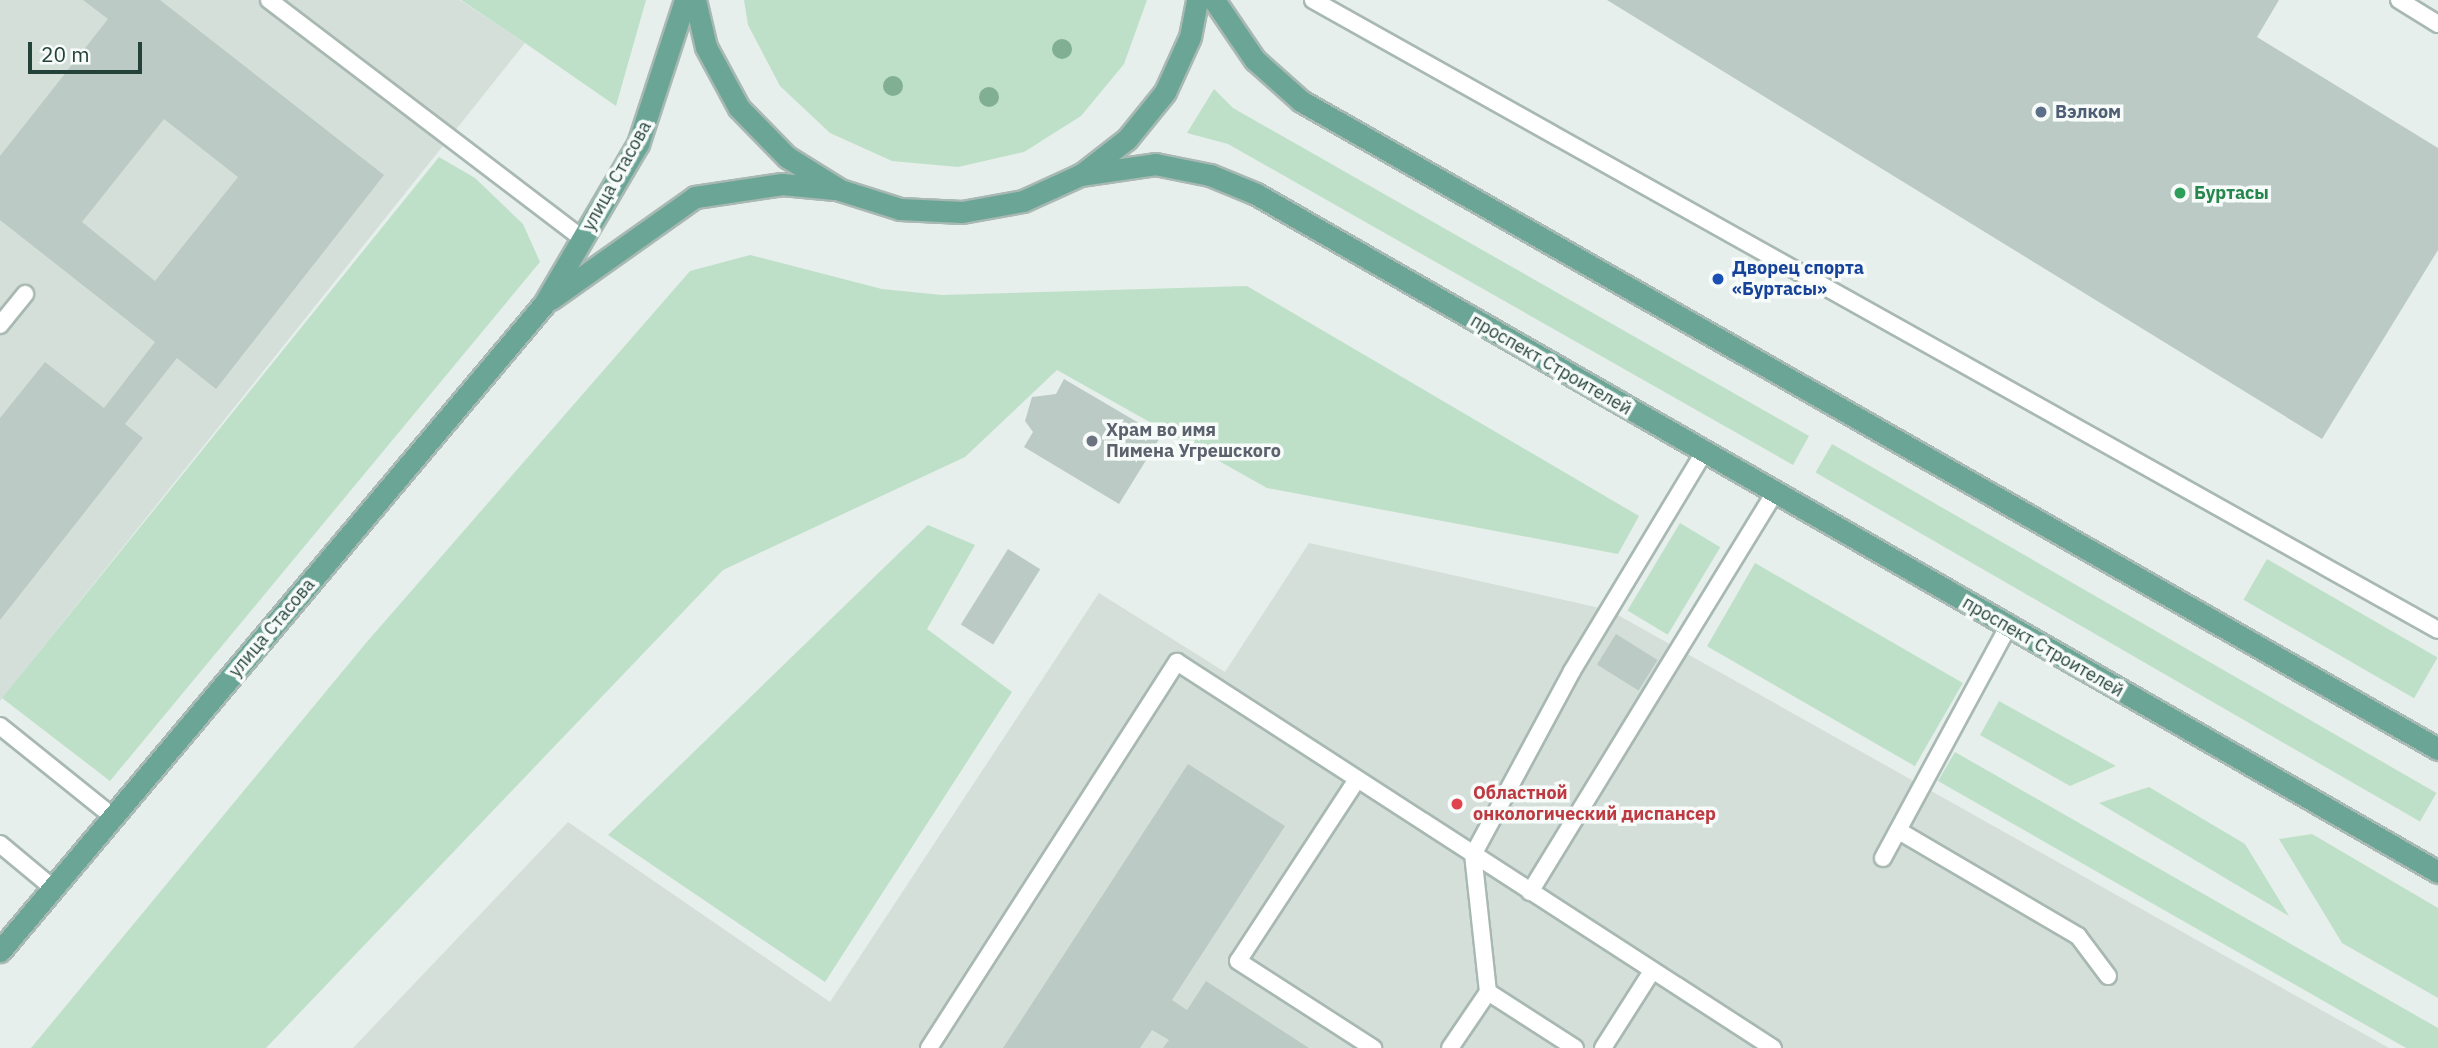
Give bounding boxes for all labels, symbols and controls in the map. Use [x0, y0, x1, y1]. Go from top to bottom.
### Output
scale bar [32, 28, 145, 72]
text: 20 m [41, 40, 90, 68]
place label: Вэлком [2055, 101, 2121, 123]
marker: Вэлком [2033, 104, 2049, 120]
street label: улица Стасова [578, 118, 656, 234]
place label: Буртасы [2194, 182, 2269, 204]
marker: Буртасы [2172, 185, 2188, 201]
place label: Дворец спорта «Буртасы» [1732, 258, 1864, 300]
marker: Дворец спорта «Буртасы» [1710, 271, 1726, 287]
street label: проспект Строителей [1467, 310, 1635, 420]
place label: Храм во имя Пимена Угрешского [1106, 420, 1281, 462]
marker: Храм во имя Пимена Угрешского [1084, 433, 1100, 449]
street label: улица Стасова [225, 574, 319, 682]
street label: проспект Строителей [1959, 592, 2127, 702]
place label: Областной онкологический диспансер [1473, 783, 1716, 826]
marker: Областной онкологический диспансер [1447, 794, 1467, 814]

